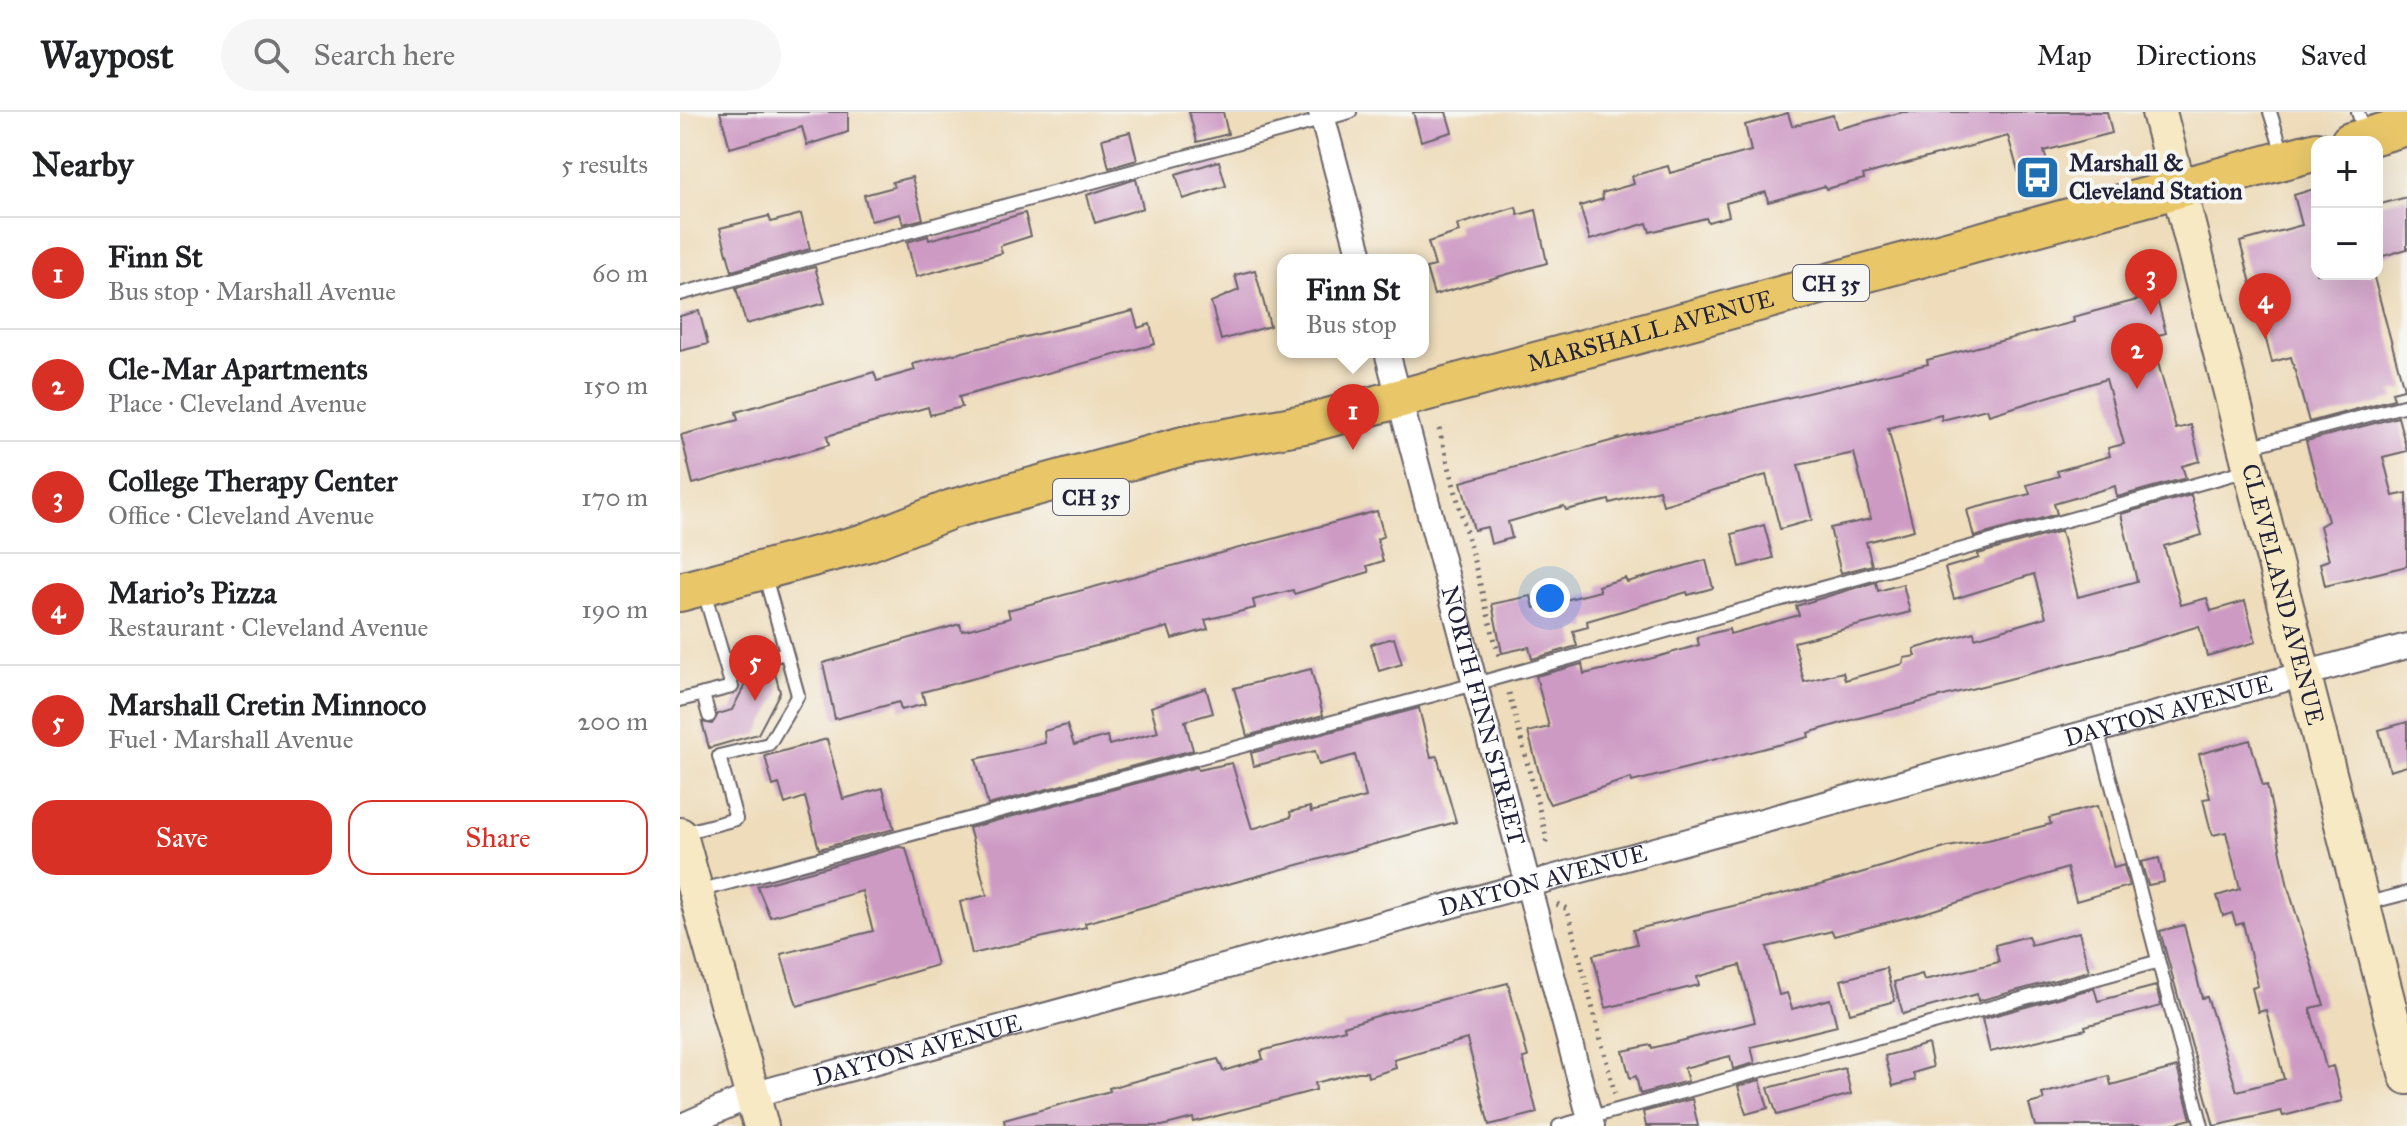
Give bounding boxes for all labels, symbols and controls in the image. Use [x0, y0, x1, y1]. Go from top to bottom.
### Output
search box [221, 19, 781, 91]
text: Waypost [40, 32, 173, 78]
icon: search [249, 33, 293, 77]
text: Search here [313, 37, 455, 73]
text: Map [2037, 38, 2092, 73]
text: Directions [2136, 38, 2257, 73]
text: Saved [2301, 38, 2367, 73]
map controls [2311, 136, 2383, 280]
button: + [2311, 136, 2383, 208]
text: Nearby [32, 144, 134, 185]
text: 5 results [561, 148, 648, 180]
place label: Marshall & Cleveland Station [2069, 148, 2242, 206]
bus stop icon: Marshall & Cleveland Station [2014, 153, 2062, 201]
button: − [2311, 208, 2383, 280]
text: Finn St [108, 239, 203, 275]
pin: 3 [2125, 249, 2177, 315]
popup [1277, 254, 1429, 358]
text: 1 [53, 257, 63, 289]
text: 60 m [592, 257, 648, 289]
road number: CH 35 [1793, 265, 1869, 301]
text: Finn St [1306, 272, 1400, 308]
pin: 4 [2239, 273, 2291, 339]
text: Bus stop · Marshall Avenue [108, 275, 396, 307]
street label: MARSHALL AVENUE [1524, 283, 1777, 378]
text: Bus stop [1306, 308, 1397, 340]
pin: 2 [2111, 323, 2163, 389]
text: Cle-Mar Apartments [108, 351, 368, 387]
text: 2 [52, 369, 64, 401]
text: 150 m [583, 369, 648, 401]
pin: 1 [1327, 384, 1379, 450]
text: Place · Cleveland Avenue [108, 387, 367, 419]
street label: CLEVELAND AVENUE [2235, 460, 2331, 728]
text: College Therapy Center [108, 463, 398, 499]
road number: CH 35 [1053, 479, 1129, 515]
text: 3 [53, 481, 63, 513]
text: 170 m [581, 481, 648, 513]
text: Office · Cleveland Avenue [108, 499, 374, 531]
text: Mario's Pizza [108, 575, 277, 611]
your location [1530, 578, 1570, 618]
street label: NORTH FINN STREET [1435, 583, 1532, 848]
text: 4 [51, 593, 65, 625]
text: 190 m [581, 593, 648, 625]
text: Restaurant · Cleveland Avenue [108, 611, 428, 643]
pin: 5 [729, 635, 781, 701]
street label: DAYTON AVENUE [2061, 668, 2276, 753]
text: Marshall Cretin Minnoco [108, 687, 426, 723]
text: 5 [52, 705, 64, 737]
text: 200 m [577, 705, 648, 737]
text: Fuel · Marshall Avenue [108, 723, 353, 755]
button: Save [32, 800, 332, 875]
button: Share [348, 800, 648, 875]
street label: DAYTON AVENUE [1436, 838, 1650, 923]
street label: DAYTON AVENUE [810, 1008, 1025, 1093]

